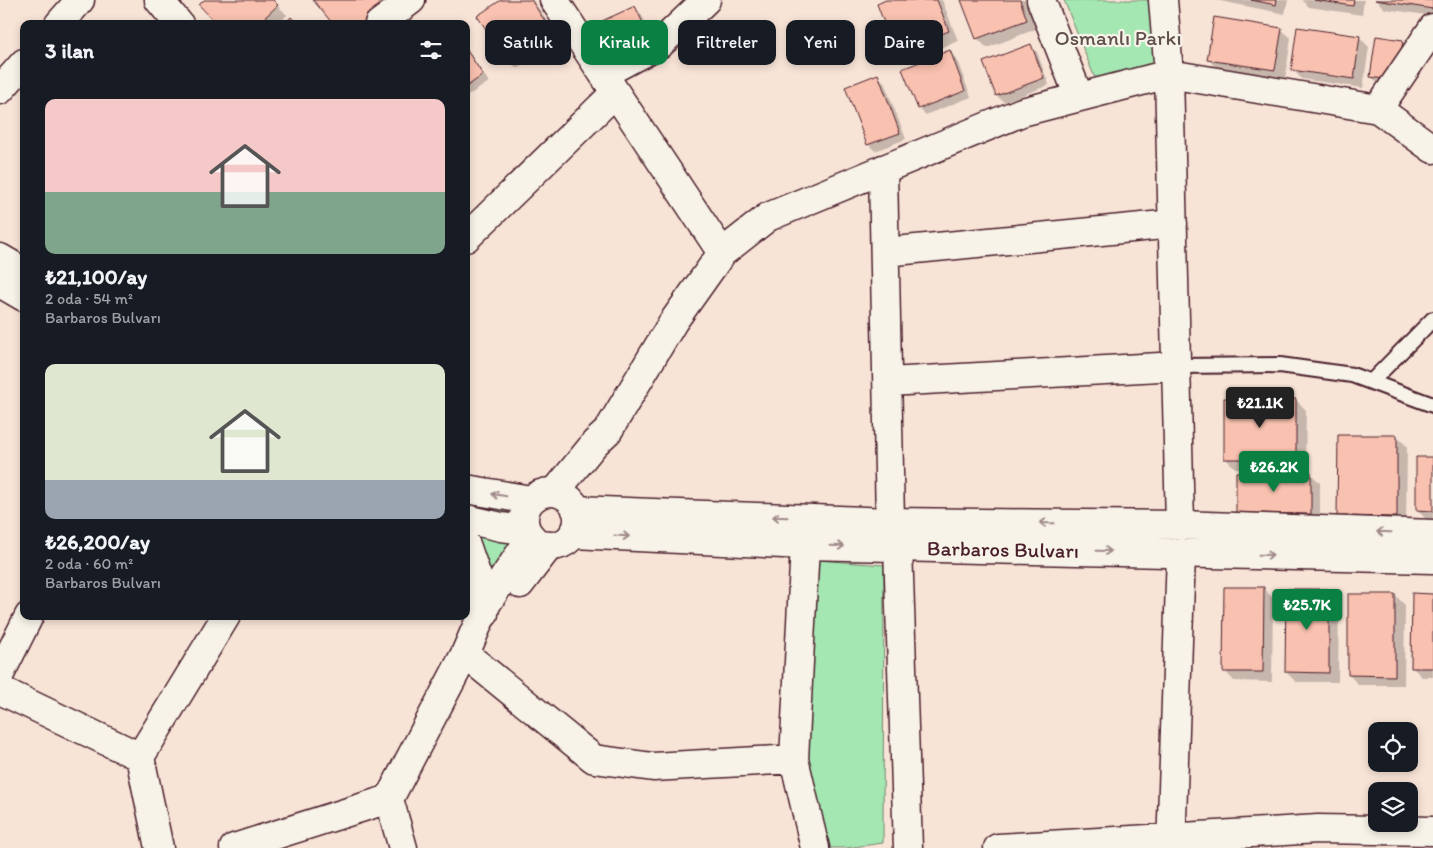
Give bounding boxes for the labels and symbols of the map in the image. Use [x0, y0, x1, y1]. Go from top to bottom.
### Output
park label: Osmanlı Parkı [1054, 25, 1182, 50]
pin: ₺21.1K [1219, 386, 1301, 429]
pin: ₺26.2K [1233, 450, 1315, 493]
one-way arrow [491, 489, 507, 499]
one-way arrow [772, 513, 788, 522]
one-way arrow [1039, 519, 1055, 528]
one-way arrow [1377, 528, 1393, 537]
one-way arrow [613, 532, 629, 541]
street label: Barbaros Bulvarı [927, 535, 1079, 563]
one-way arrow [828, 541, 844, 551]
one-way arrow [1096, 547, 1112, 556]
one-way arrow [1258, 550, 1274, 560]
pin: ₺25.7K [1266, 588, 1348, 631]

